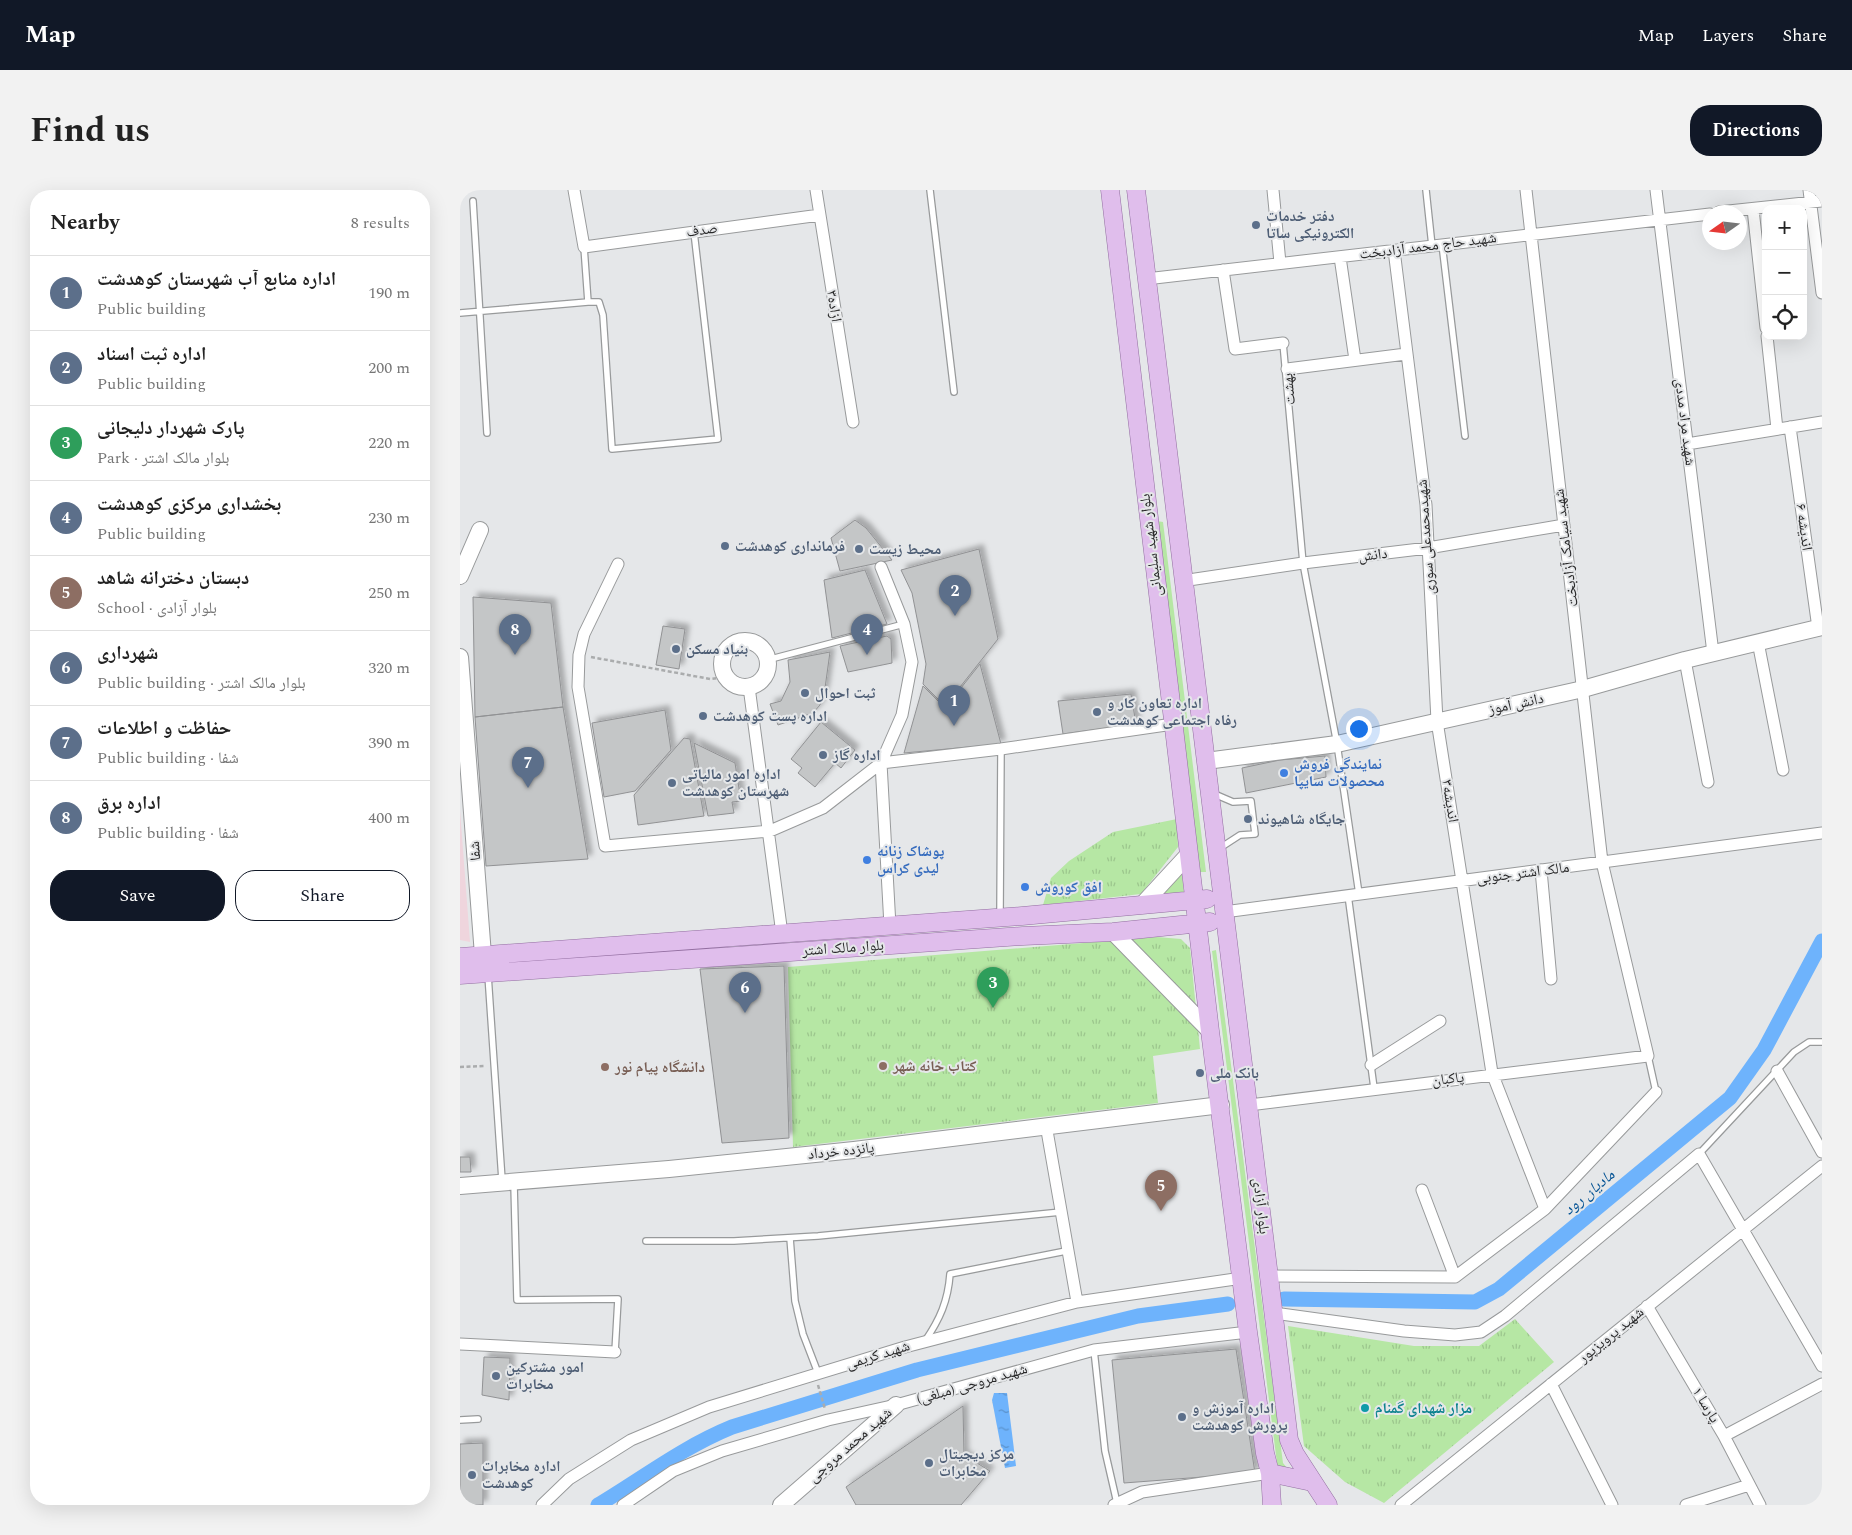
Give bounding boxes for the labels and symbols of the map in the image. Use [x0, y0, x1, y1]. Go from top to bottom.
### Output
place label: دفتر خدمات الکترونیکی ساتا [1266, 205, 1354, 245]
north arrow [1702, 205, 1747, 250]
street label: صدف [685, 216, 719, 244]
marker: دفتر خدمات الکترونیکی ساتا [1250, 219, 1262, 231]
street label: شهید حاج محمد آزادبخت [1358, 226, 1498, 266]
street label: ازاده۳ [820, 288, 848, 324]
street label: بهشت [1276, 372, 1302, 406]
street label: شهید مراد مددی [1668, 377, 1702, 467]
street label: شهیدمحمدعلی سوری [1410, 478, 1442, 595]
street label: شهید سیامک آزادبخت [1547, 488, 1585, 608]
street label: بلوار شهید سلیمانی [1133, 492, 1169, 598]
street label: اندیشه ۶ [1789, 502, 1819, 552]
place label: فرمانداری کوهدشت [735, 535, 845, 558]
place label: محیط زیست [869, 538, 941, 561]
marker: فرمانداری کوهدشت [719, 540, 731, 552]
street label: دانش [1357, 542, 1389, 568]
marker: محیط زیست [853, 543, 865, 555]
pin: 2 [939, 575, 971, 616]
pin: 8 [499, 614, 531, 655]
pin: 4 [851, 614, 883, 655]
place label: بنیاد مسکن [686, 638, 748, 661]
marker: بنیاد مسکن [670, 643, 682, 655]
place label: ثبت احوال [815, 682, 876, 705]
pin: 1 [938, 685, 970, 726]
marker: ثبت احوال [799, 687, 811, 699]
street label: دانش آموز [1485, 687, 1546, 721]
place label: اداره تعاون کار و رفاه اجتماعی کوهدشت [1107, 692, 1237, 732]
place label: اداره پست کوهدشت [713, 705, 827, 728]
marker: اداره تعاون کار و رفاه اجتماعی کوهدشت [1091, 706, 1103, 718]
marker: اداره پست کوهدشت [697, 710, 709, 722]
your location [1346, 716, 1372, 742]
place label: اداره گاز [832, 744, 880, 767]
pin: 7 [512, 747, 544, 788]
marker: اداره گاز [817, 749, 829, 761]
place label: نمایندگی فروش محصولات سایپا [1294, 753, 1385, 793]
place label: اداره امور مالیاتی شهرستان کوهدشت [682, 763, 789, 803]
marker: نمایندگی فروش محصولات سایپا [1278, 767, 1290, 779]
marker: اداره امور مالیاتی شهرستان کوهدشت [666, 777, 678, 789]
street label: اندیشه۳ [1435, 778, 1465, 824]
place label: جایگاه شاهیوند [1258, 808, 1346, 831]
marker: جایگاه شاهیوند [1242, 813, 1254, 825]
street label: شفا [463, 840, 487, 862]
place label: پوشاک زنانه لیدی کراس [877, 840, 944, 880]
marker: پوشاک زنانه لیدی کراس [861, 854, 873, 866]
street label: مالک اشتر جنوبی [1475, 856, 1571, 890]
place label: افق کوروش [1035, 876, 1102, 899]
marker: افق کوروش [1019, 881, 1031, 893]
street label: بلوار مالک اشتر [800, 934, 885, 962]
pin: 3 [977, 967, 1009, 1008]
pin: 6 [729, 972, 761, 1013]
place label: کتاب خانه شهر [892, 1055, 977, 1078]
place label: دانشگاه پیام نور [614, 1056, 705, 1079]
marker: کتاب خانه شهر [877, 1060, 889, 1072]
marker: دانشگاه پیام نور [599, 1061, 611, 1073]
place label: بانک ملی [1210, 1062, 1259, 1085]
street label: پاکبان [1431, 1066, 1465, 1092]
marker: بانک ملی [1194, 1067, 1206, 1079]
street label: پانزده خرداد [807, 1136, 875, 1166]
water label: مادیان رود [1558, 1163, 1621, 1221]
pin: 5 [1145, 1170, 1177, 1211]
street label: بلوار آزادی [1246, 1177, 1276, 1235]
street label: شهید پرویزپور [1572, 1301, 1649, 1369]
street label: شهید کریمی [843, 1334, 913, 1376]
place label: امور مشترکین مخابرات [506, 1356, 584, 1396]
street label: شهید مروجی (مبلغی) [914, 1357, 1030, 1411]
marker: امور مشترکین مخابرات [490, 1370, 502, 1382]
street label: پارسا ۱ [1686, 1382, 1726, 1428]
place label: اداره آموزش و پرورش کوهدشت [1192, 1397, 1288, 1437]
place label: مزار شهدای گمنام [1375, 1397, 1472, 1420]
street label: شهید محمد مروجی [803, 1402, 897, 1488]
marker: مزار شهدای گمنام [1359, 1402, 1371, 1414]
marker: اداره آموزش و پرورش کوهدشت [1176, 1411, 1188, 1423]
place label: مرکز دیجیتال مخابرات [939, 1443, 1014, 1483]
place label: اداره مخابرات کوهدشت [482, 1455, 561, 1495]
marker: مرکز دیجیتال مخابرات [923, 1457, 935, 1469]
marker: اداره مخابرات کوهدشت [466, 1469, 478, 1481]

